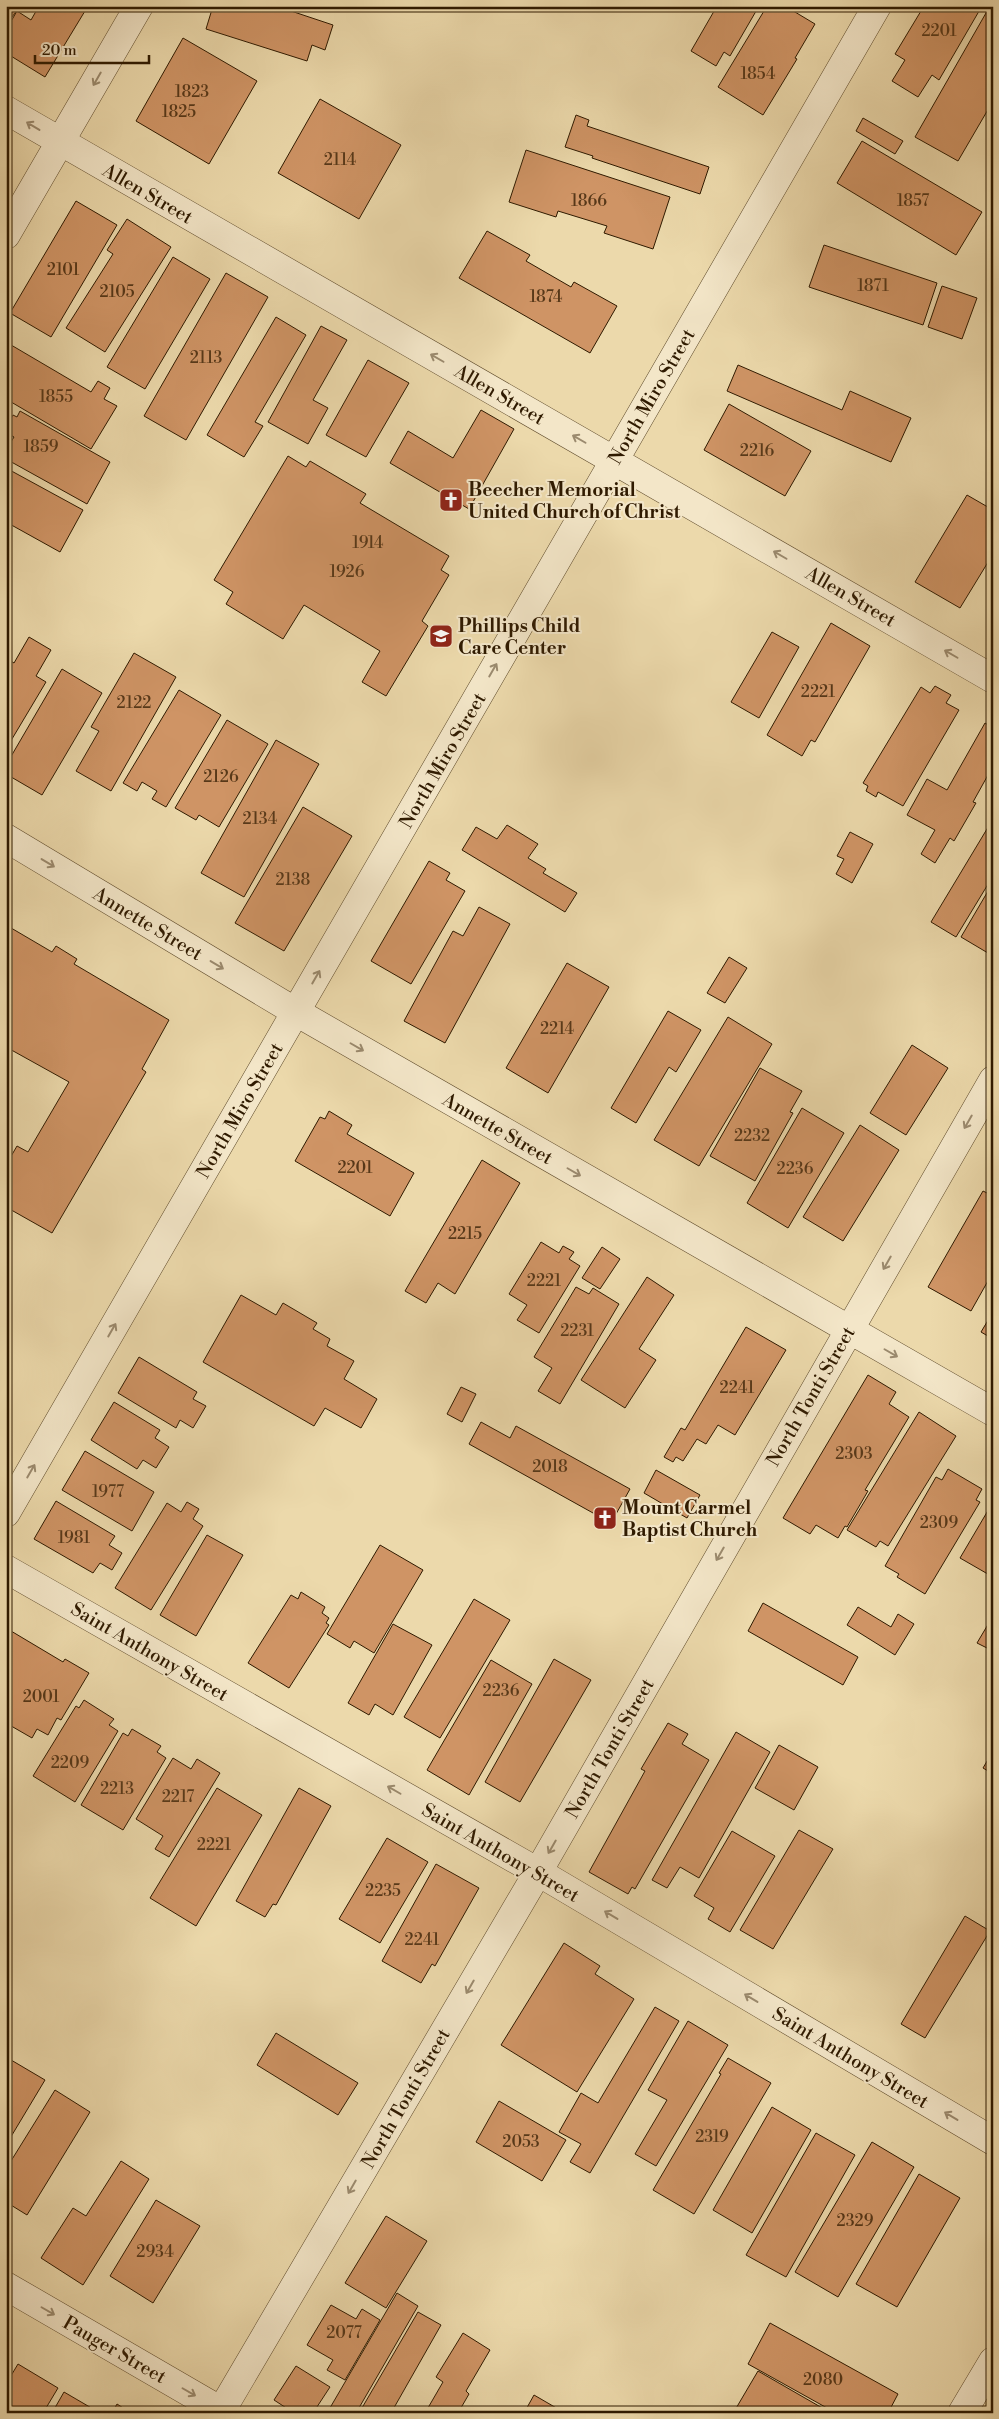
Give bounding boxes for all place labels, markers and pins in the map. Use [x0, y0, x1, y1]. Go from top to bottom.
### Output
place label: Beecher Memorial United Church of Christ [468, 478, 681, 524]
church icon: Beecher Memorial United Church of Christ [438, 487, 464, 513]
place label: Phillips Child Care Center [458, 614, 581, 660]
school or university icon: Phillips Child Care Center [428, 623, 454, 649]
place label: Mount Carmel Baptist Church [622, 1496, 758, 1542]
church icon: Mount Carmel Baptist Church [592, 1505, 618, 1531]

